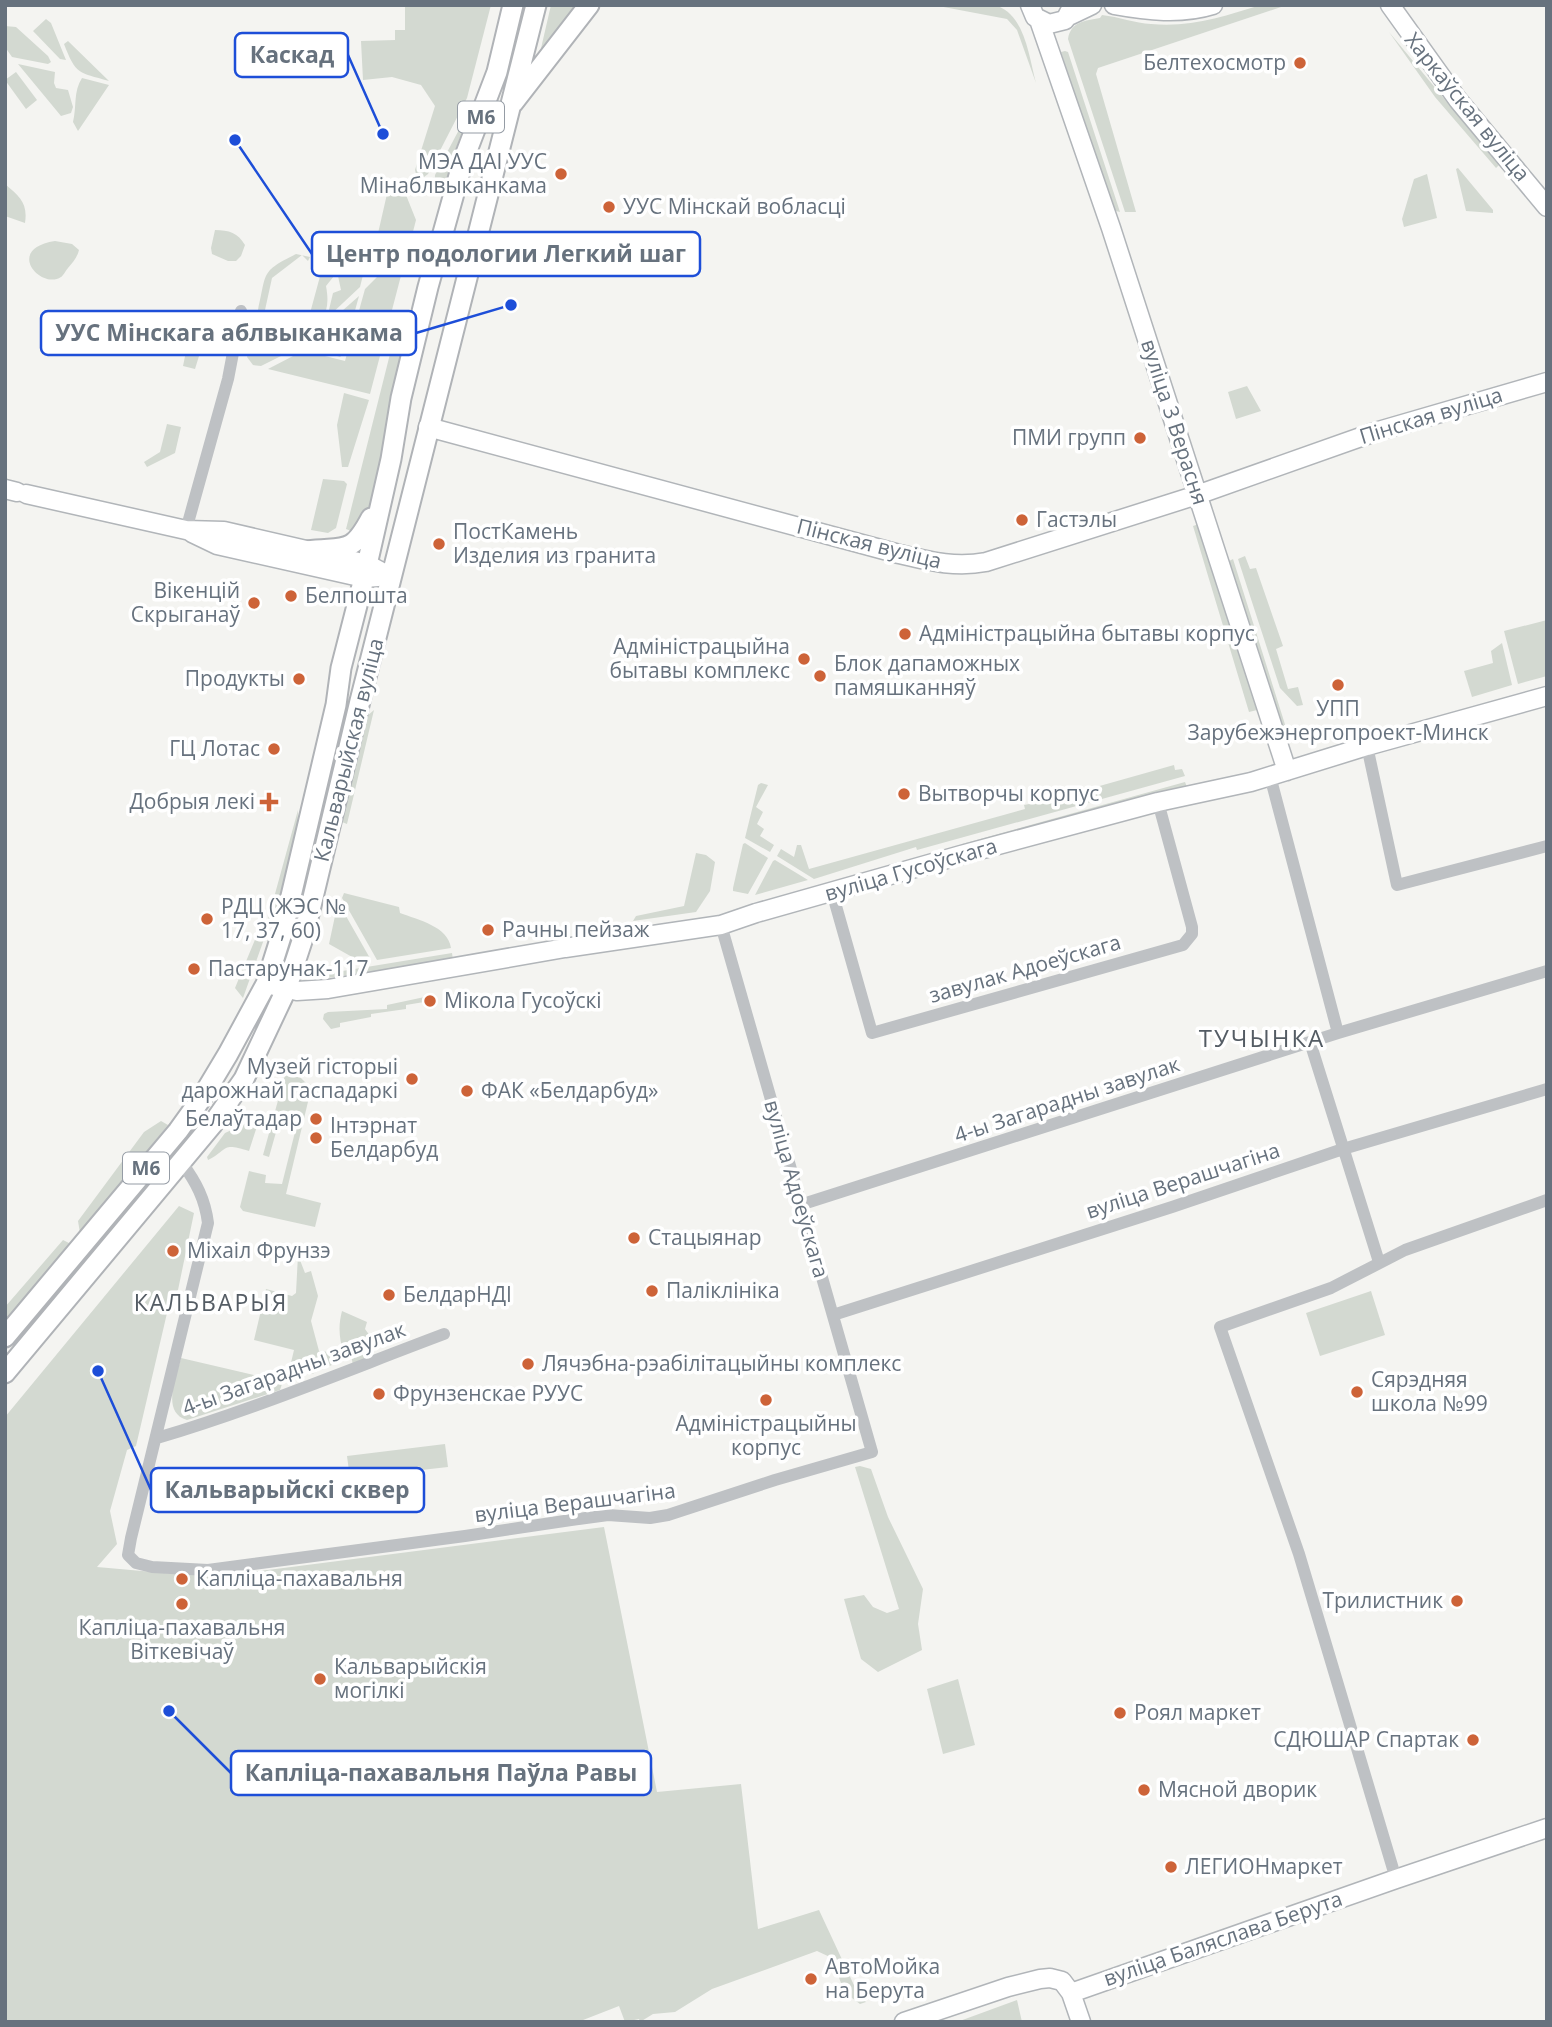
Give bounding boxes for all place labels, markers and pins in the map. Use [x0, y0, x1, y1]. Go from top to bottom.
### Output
callout: Каскад [235, 33, 348, 77]
place label: Белтехосмотр [1143, 48, 1286, 76]
marker: Белтехосмотр [1292, 55, 1308, 71]
place label: МЭА ДАI УУС Мінаблвыканкама [360, 147, 547, 199]
marker: МЭА ДАI УУС Мінаблвыканкама [553, 166, 569, 182]
place label: УУС Мінскай вобласці [623, 192, 846, 220]
marker: УУС Мінскай вобласці [601, 199, 617, 215]
callout: Центр подологии Легкий шаг [312, 232, 700, 276]
callout: УУС Мінскага аблвыканкама [41, 311, 416, 355]
place label: ПМИ групп [1012, 423, 1126, 451]
marker: ПМИ групп [1132, 430, 1148, 446]
place label: Гастэлы [1036, 505, 1117, 533]
marker: Гастэлы [1014, 512, 1030, 528]
place label: ПостКамень Изделия из гранита [453, 517, 656, 569]
marker: ПостКамень Изделия из гранита [431, 536, 447, 552]
place label: Вікенцій Скрыганаў [131, 576, 240, 628]
place label: Белпошта [305, 581, 408, 609]
marker: Белпошта [283, 588, 299, 604]
marker: Вікенцій Скрыганаў [246, 595, 262, 611]
place label: Адміністрацыйна бытавы корпус [919, 619, 1255, 647]
marker: Адміністрацыйна бытавы корпус [897, 626, 913, 642]
place label: Адміністрацыйна бытавы комплекс [610, 632, 790, 684]
place label: Блок дапаможных памяшканняў [834, 649, 1020, 701]
marker: Адміністрацыйна бытавы комплекс [796, 651, 812, 667]
place label: Продукты [185, 664, 285, 692]
marker: Блок дапаможных памяшканняў [812, 668, 828, 684]
marker: Продукты [291, 671, 307, 687]
marker: УПП Зарубежэнергопроект-Минск [1330, 677, 1346, 693]
place label: УПП Зарубежэнергопроект-Минск [1187, 694, 1489, 746]
place label: ГЦ Лотас [169, 734, 260, 762]
marker: ГЦ Лотас [266, 741, 282, 757]
place label: Вытворчы корпус [918, 779, 1099, 807]
marker: Вытворчы корпус [896, 786, 912, 802]
place label: Добрыя лекі [129, 787, 255, 815]
marker: Добрыя лекі [261, 794, 277, 810]
place label: РДЦ (ЖЭС № 17, 37, 60) [221, 892, 346, 944]
marker: РДЦ (ЖЭС № 17, 37, 60) [199, 911, 215, 927]
place label: Рачны пейзаж [502, 915, 650, 943]
marker: Рачны пейзаж [480, 922, 496, 938]
place label: Пастарунак-117 [208, 954, 369, 982]
marker: Пастарунак-117 [186, 961, 202, 977]
place label: Мікола Гусоўскі [444, 986, 602, 1014]
marker: Мікола Гусоўскі [422, 993, 438, 1009]
place label: Музей гісторыі дарожнай гаспадаркі [181, 1052, 398, 1104]
marker: Музей гісторыі дарожнай гаспадаркі [404, 1071, 420, 1087]
place label: ФАК «Белдарбуд» [481, 1076, 658, 1104]
marker: ФАК «Белдарбуд» [459, 1083, 475, 1099]
place label: Белаўтадар [185, 1104, 302, 1132]
marker: Белаўтадар [308, 1111, 324, 1127]
place label: Інтэрнат Белдарбуд [330, 1111, 438, 1163]
marker: Інтэрнат Белдарбуд [308, 1130, 324, 1146]
place label: Стацыянар [648, 1223, 762, 1251]
marker: Стацыянар [626, 1230, 642, 1246]
place label: Міхаіл Фрунзэ [187, 1236, 331, 1264]
marker: Міхаіл Фрунзэ [165, 1243, 181, 1259]
place label: Паліклініка [666, 1276, 780, 1304]
place label: БелдарНДI [403, 1280, 512, 1308]
marker: Паліклініка [644, 1283, 660, 1299]
marker: БелдарНДI [381, 1287, 397, 1303]
place label: Лячэбна-рэабілітацыйны комплекс [542, 1349, 901, 1377]
marker: Лячэбна-рэабілітацыйны комплекс [520, 1356, 536, 1372]
place label: Сярэдняя школа №99 [1371, 1365, 1488, 1417]
place label: Фрунзенскае РУУС [393, 1379, 583, 1407]
marker: Сярэдняя школа №99 [1349, 1384, 1365, 1400]
marker: Фрунзенскае РУУС [371, 1386, 387, 1402]
marker: Адміністрацыйны корпус [758, 1392, 774, 1408]
place label: Адміністрацыйны корпус [675, 1409, 857, 1461]
callout: Кальварыйскі сквер [151, 1468, 424, 1512]
place label: Капліца-пахавальня [196, 1564, 403, 1592]
marker: Капліца-пахавальня [174, 1571, 190, 1587]
place label: Трилистник [1322, 1586, 1443, 1614]
marker: Трилистник [1449, 1593, 1465, 1609]
marker: Капліца-пахавальня Віткевічаў [174, 1596, 190, 1612]
place label: Капліца-пахавальня Віткевічаў [79, 1613, 285, 1665]
place label: Кальварыйскія могілкі [334, 1652, 487, 1704]
marker: Кальварыйскія могілкі [312, 1671, 328, 1687]
place label: Роял маркет [1134, 1698, 1261, 1726]
marker: Роял маркет [1112, 1705, 1128, 1721]
place label: СДЮШАР Спартак [1273, 1725, 1459, 1753]
marker: СДЮШАР Спартак [1465, 1732, 1481, 1748]
callout: Капліца-пахавальня Паўла Равы [231, 1751, 651, 1795]
place label: Мясной дворик [1158, 1775, 1317, 1803]
marker: Мясной дворик [1136, 1782, 1152, 1798]
place label: ЛЕГИОНмаркет [1185, 1852, 1343, 1880]
marker: ЛЕГИОНмаркет [1163, 1859, 1179, 1875]
place label: АвтоМойка на Берута [825, 1952, 940, 2004]
marker: АвтоМойка на Берута [803, 1971, 819, 1987]

